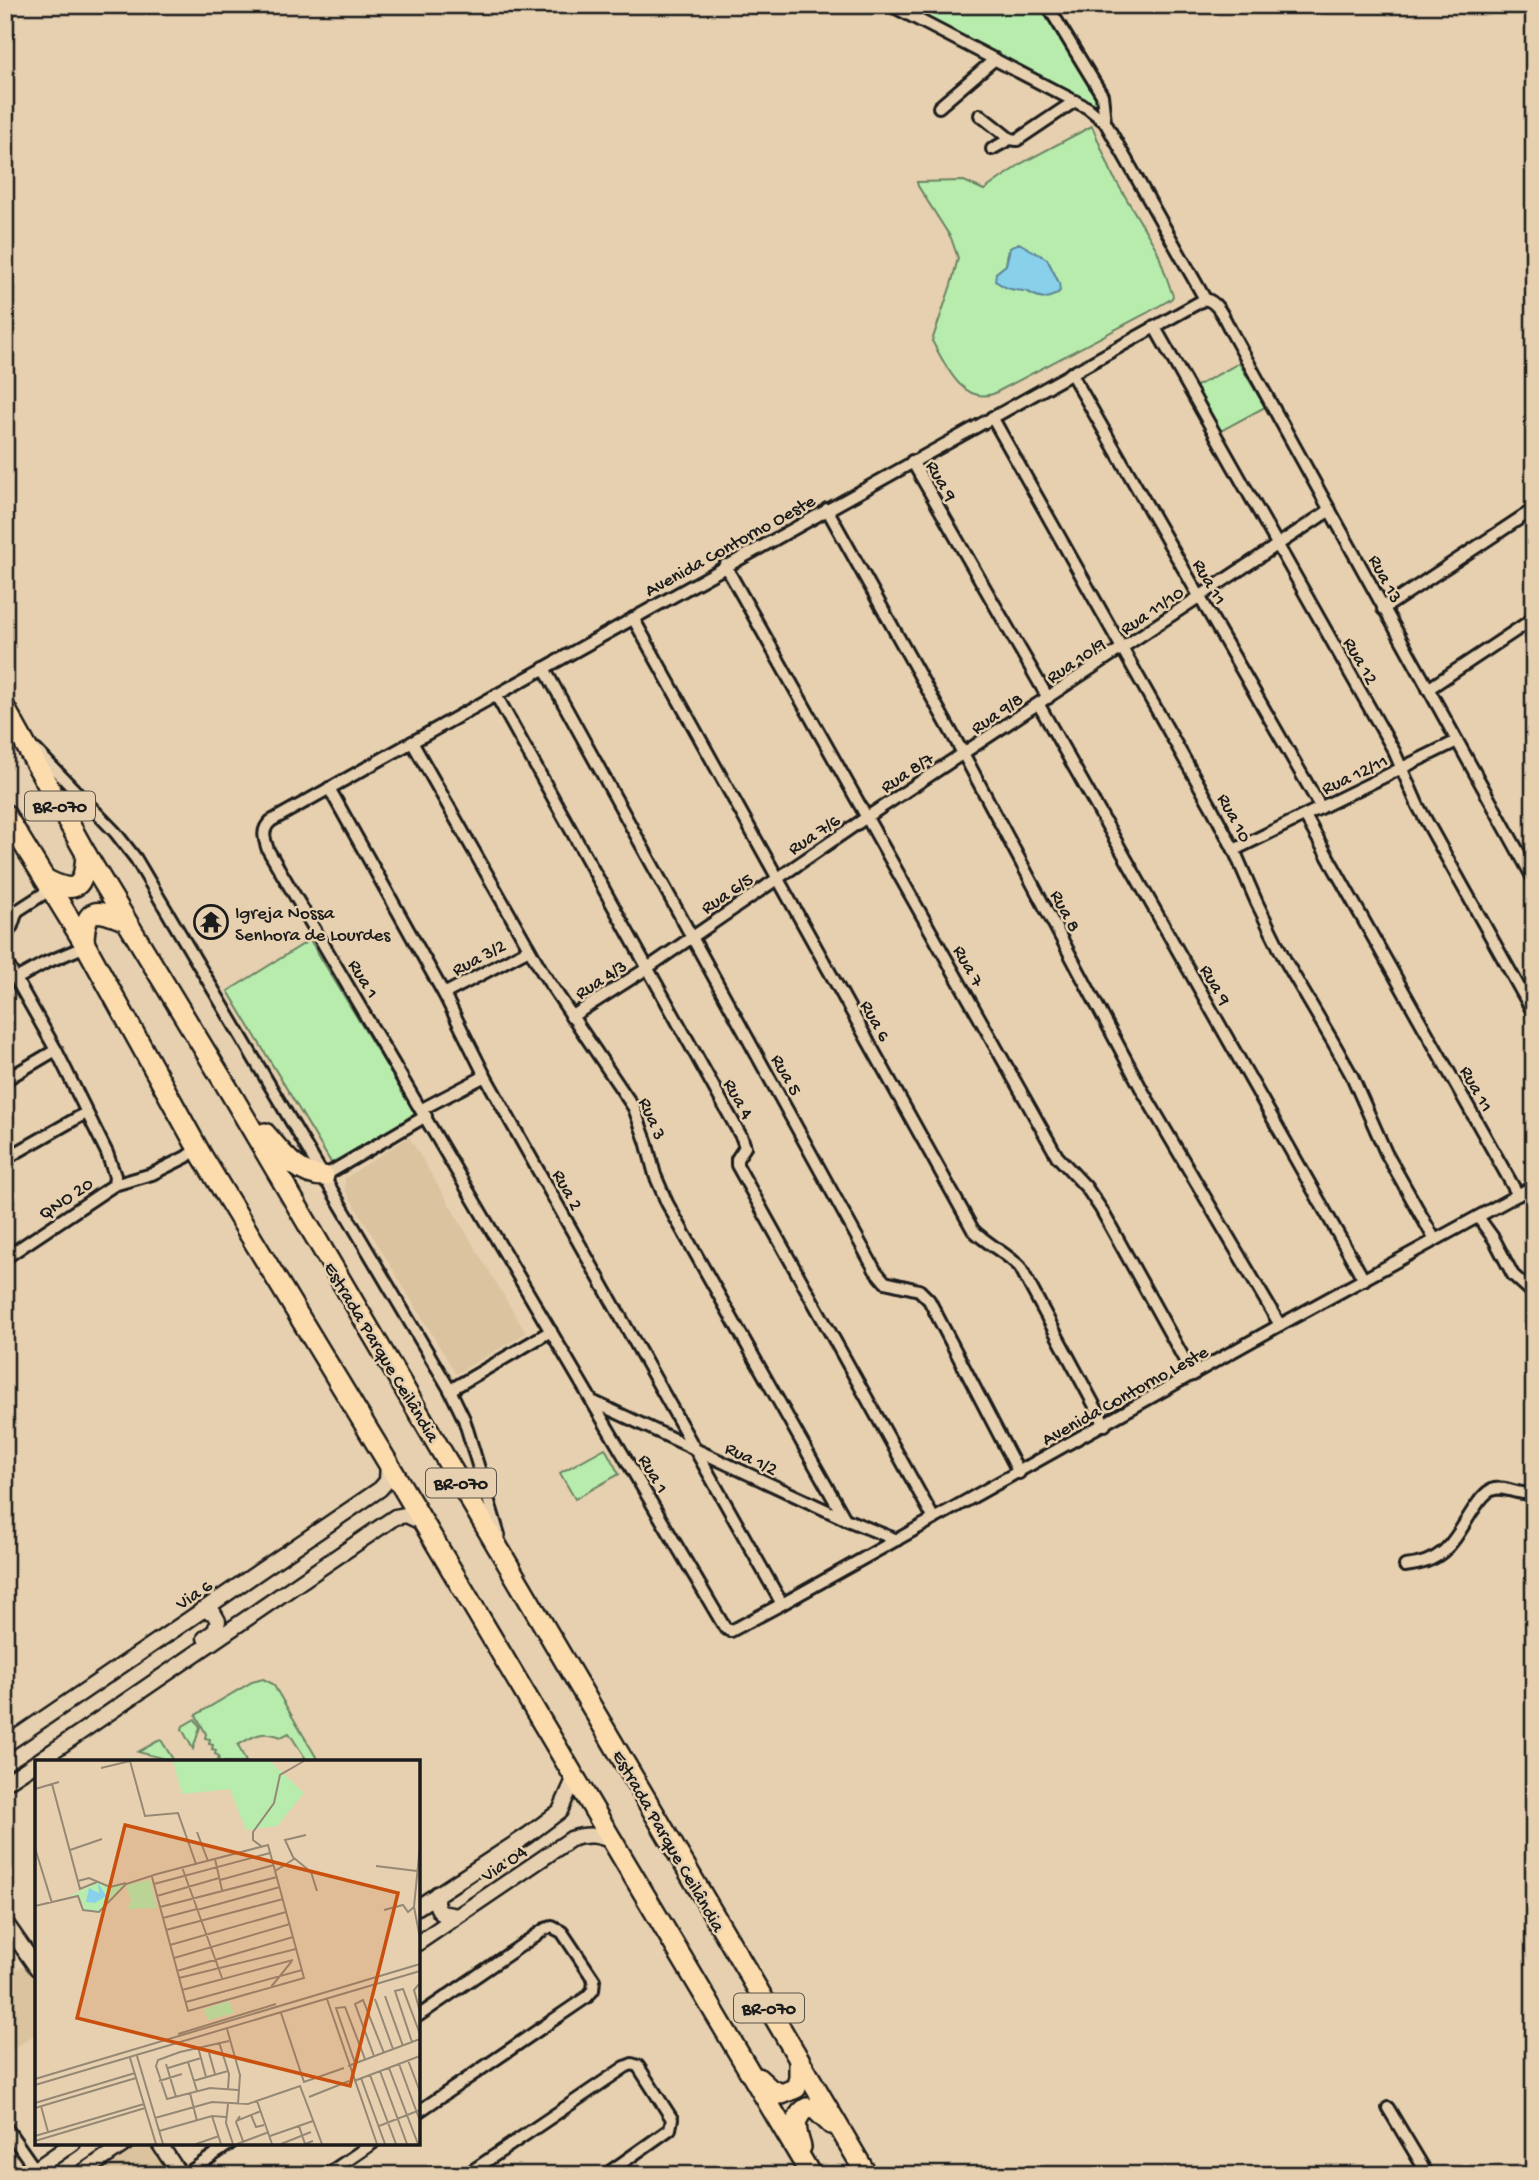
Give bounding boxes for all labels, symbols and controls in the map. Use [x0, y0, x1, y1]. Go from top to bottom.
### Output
street label: Rua 9 [919, 457, 961, 507]
street label: Avenida Contorno Oeste [641, 491, 820, 604]
street label: Rua 13 [1362, 552, 1406, 608]
street label: Rua 11 [1186, 556, 1230, 610]
street label: Rua 11/10 [1117, 582, 1190, 642]
street label: Rua 10/9 [1043, 634, 1111, 690]
street label: Rua 12 [1336, 634, 1382, 690]
street label: Rua 9/8 [967, 689, 1029, 741]
street label: Rua 8/7 [877, 748, 940, 800]
street label: Rua 12/11 [1319, 751, 1392, 802]
street label: Rua 10 [1210, 790, 1255, 847]
road number: BR-070 [25, 792, 95, 820]
street label: Rua 7/6 [784, 810, 846, 862]
street label: Rua 6/5 [697, 869, 758, 921]
street label: Rua 8 [1043, 887, 1084, 937]
temple icon: Igreja Nossa Senhora de Lourdes [192, 903, 230, 941]
place label: Igreja Nossa Senhora de Lourdes [235, 903, 391, 948]
street label: Rua 3/2 [449, 935, 511, 983]
street label: Rua 7 [946, 942, 988, 992]
street label: Rua 1 [341, 956, 383, 1004]
street label: Rua 4/3 [572, 956, 632, 1006]
street label: Rua 9 [1193, 961, 1235, 1011]
street label: Rua 6 [853, 997, 895, 1047]
street label: Rua 5 [764, 1051, 806, 1100]
street label: Rua 11 [1453, 1063, 1497, 1117]
street label: Rua 4 [716, 1075, 757, 1124]
street label: Rua 3 [632, 1095, 670, 1144]
street label: Rua 2 [545, 1166, 586, 1215]
street label: QNO 20 [35, 1173, 99, 1227]
street label: Estrada Parque Ceilândia [317, 1259, 444, 1448]
street label: Avenida Contorno Leste [1038, 1342, 1213, 1452]
street label: Rua 1/2 [721, 1438, 781, 1482]
street label: Rua 1 [632, 1451, 672, 1499]
road number: BR-070 [426, 1468, 496, 1498]
street label: Via 6 [171, 1575, 218, 1617]
street label: Estrada Parque Ceilândia [605, 1747, 729, 1938]
inset map [35, 1760, 420, 2145]
street label: Via O4 [477, 1841, 532, 1889]
road number: BR-070 [734, 1994, 804, 2022]

